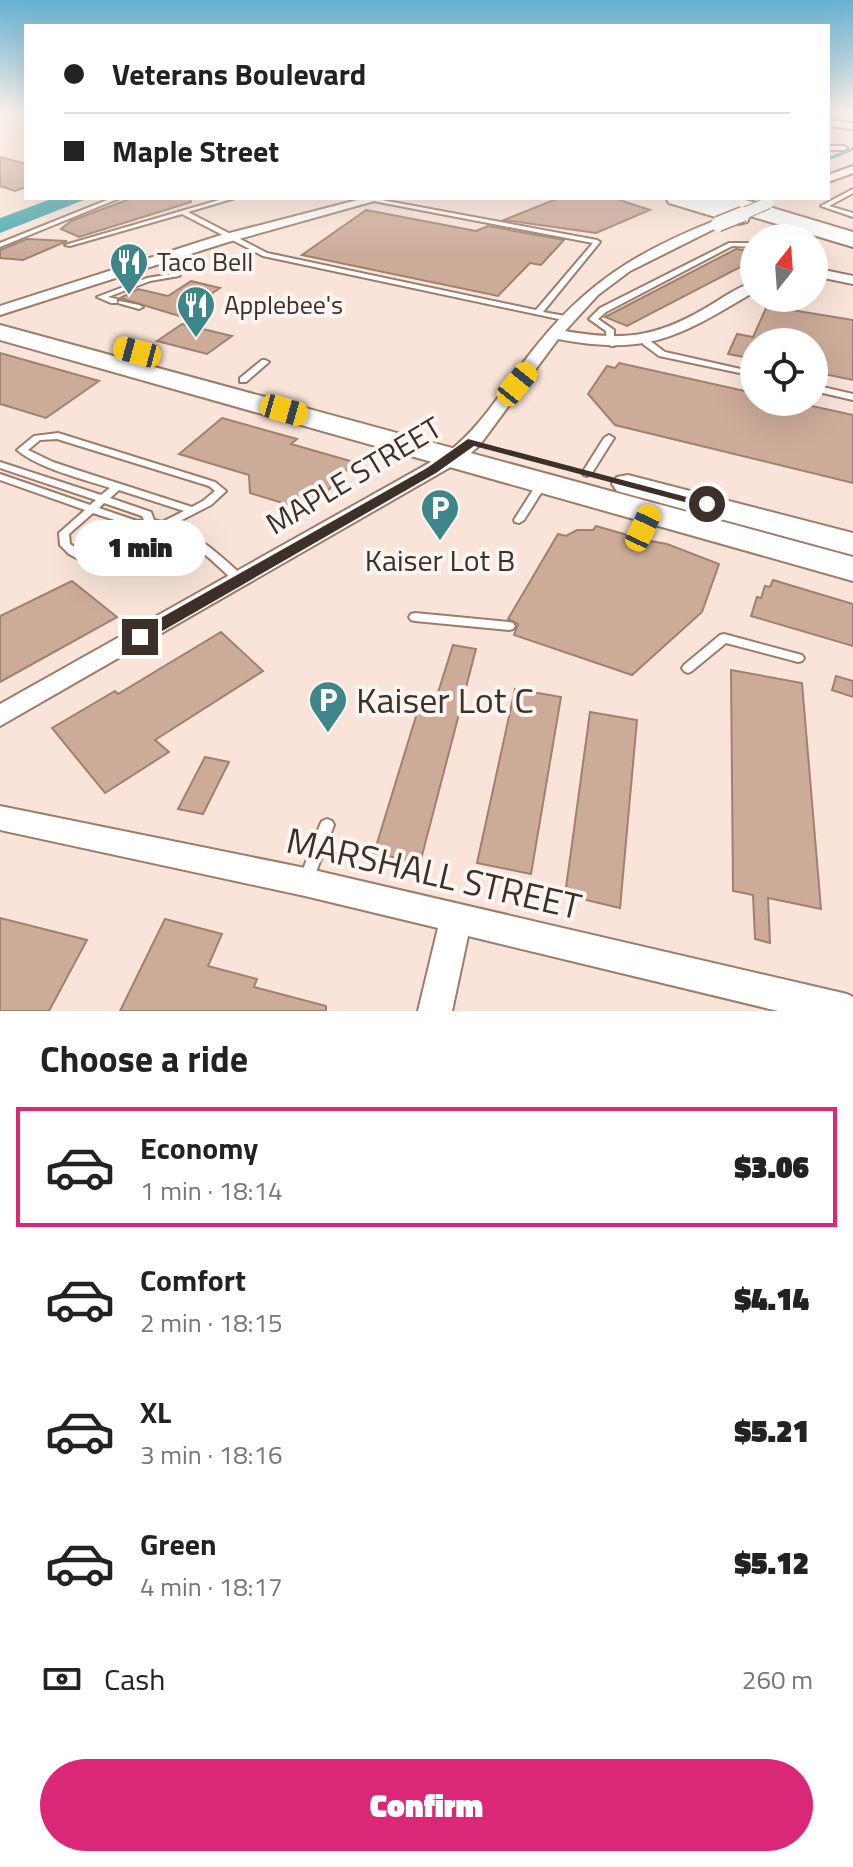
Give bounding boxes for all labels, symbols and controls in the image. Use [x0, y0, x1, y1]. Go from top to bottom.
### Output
text: Veterans Boulevard [112, 51, 366, 97]
text: Maple Street [112, 128, 279, 174]
north arrow [740, 224, 828, 312]
map controls [740, 224, 828, 416]
restaurant icon: Taco Bell [108, 241, 150, 296]
place label: Taco Bell [157, 242, 253, 281]
restaurant icon: Applebee's [175, 284, 217, 339]
place label: Applebee's [224, 285, 343, 324]
button: locate [740, 328, 828, 416]
car [111, 334, 163, 370]
car [493, 358, 541, 410]
car [258, 392, 310, 428]
street label: MAPLE STREET [257, 404, 450, 546]
route start [689, 486, 725, 522]
parking icon: Kaiser Lot B [419, 487, 461, 542]
car [622, 501, 664, 555]
callout: 1 min [74, 521, 206, 577]
text: 1 min [108, 528, 172, 567]
place label: Kaiser Lot B [365, 537, 515, 583]
route end [122, 619, 158, 655]
place label: Kaiser Lot C [356, 672, 534, 727]
parking icon: Kaiser Lot C [307, 679, 349, 734]
street label: MARSHALL STREET [281, 812, 587, 933]
text: Choose a ride [40, 1031, 248, 1086]
text: Economy [140, 1125, 258, 1171]
icon: car [44, 1131, 116, 1203]
text: $3.06 [735, 1144, 809, 1190]
text: 1 min · 18:14 [140, 1171, 283, 1210]
text: Comfort [140, 1257, 246, 1303]
icon: car [44, 1263, 116, 1335]
text: $4.14 [735, 1276, 809, 1322]
text: 2 min · 18:15 [140, 1303, 283, 1342]
text: XL [140, 1389, 171, 1435]
icon: car [44, 1395, 116, 1467]
text: $5.21 [735, 1408, 809, 1454]
text: 3 min · 18:16 [140, 1435, 283, 1474]
text: Green [140, 1521, 217, 1567]
icon: car [44, 1527, 116, 1599]
text: $5.12 [735, 1540, 809, 1586]
text: 4 min · 18:17 [140, 1567, 283, 1606]
text: Cash [104, 1656, 165, 1702]
icon: cash [40, 1657, 84, 1701]
text: 260 m [742, 1660, 813, 1699]
button: Confirm [40, 1759, 813, 1851]

